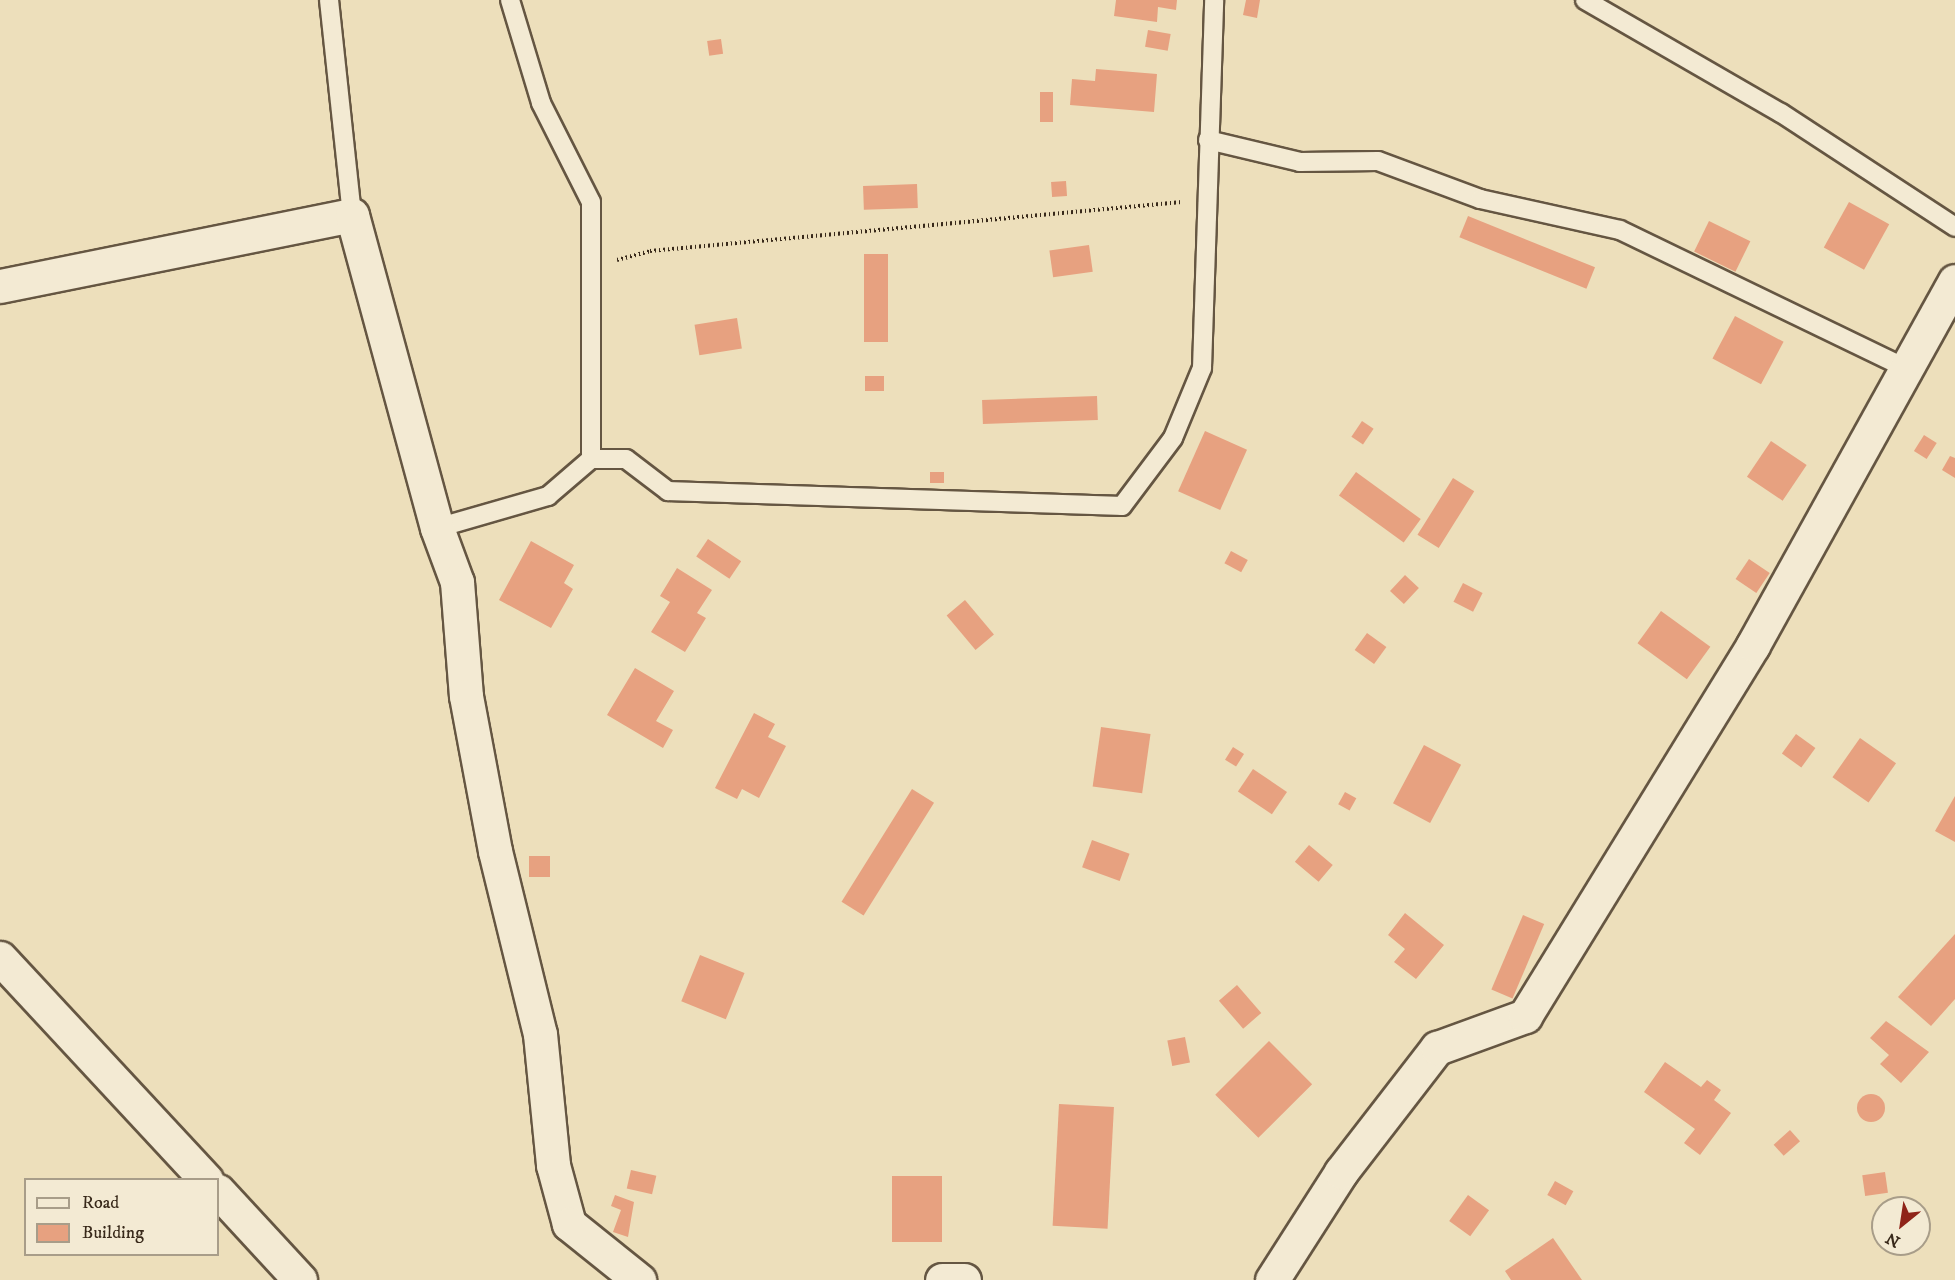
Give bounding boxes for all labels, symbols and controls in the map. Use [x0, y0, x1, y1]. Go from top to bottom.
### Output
legend [24, 1178, 219, 1256]
text: Road [82, 1192, 119, 1214]
north arrow [1871, 1196, 1931, 1256]
text: Building [82, 1222, 144, 1244]
text: N [1882, 1228, 1904, 1252]

